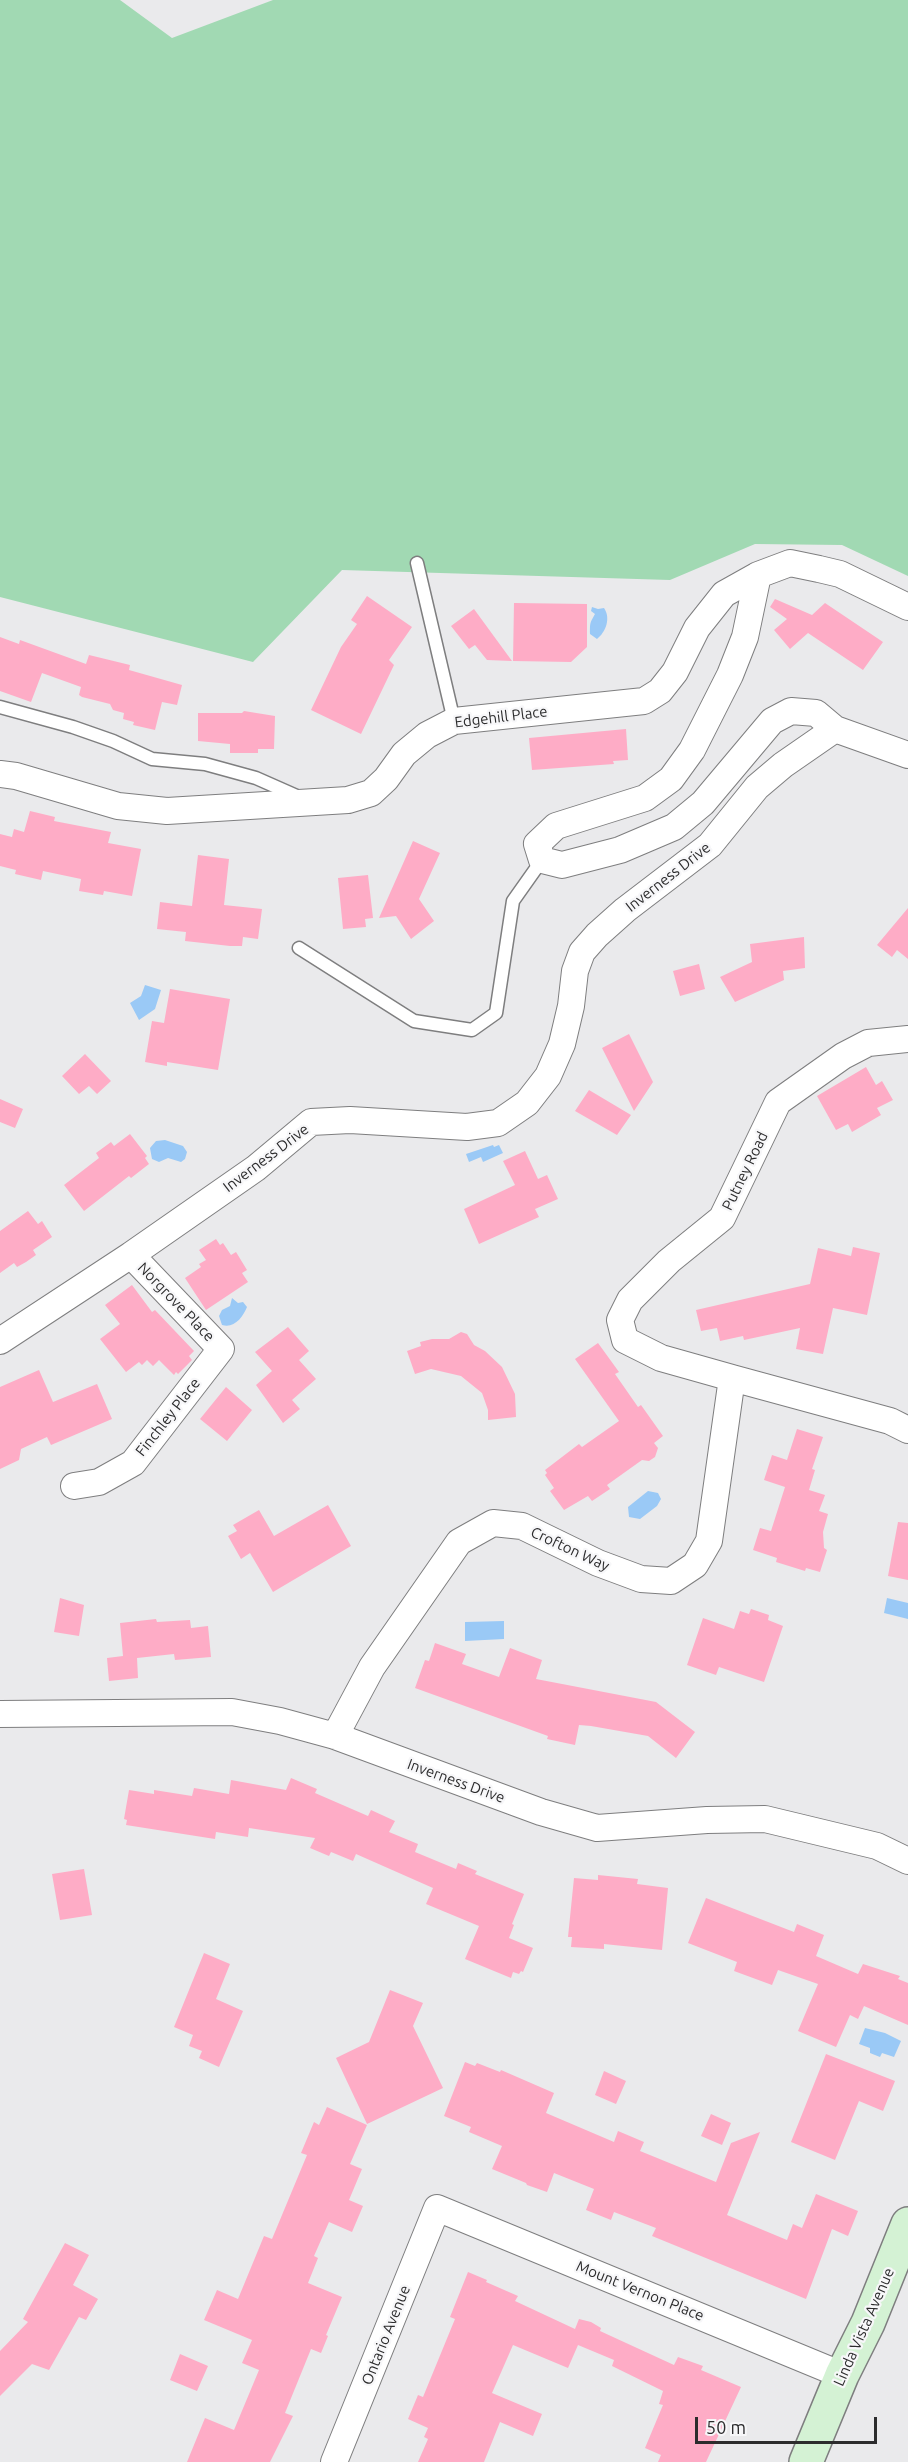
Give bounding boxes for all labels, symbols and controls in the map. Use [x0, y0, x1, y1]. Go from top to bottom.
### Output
street label: Edgehill Place [454, 702, 548, 732]
street label: Inverness Drive [622, 838, 714, 916]
street label: Inverness Drive [220, 1120, 312, 1196]
street label: Putney Road [718, 1129, 772, 1213]
street label: Norgrove Place [134, 1259, 218, 1345]
street label: Finchley Place [132, 1374, 204, 1460]
street label: Crofton Way [528, 1523, 612, 1575]
street label: Inverness Drive [405, 1755, 507, 1807]
street label: Mount Vernon Place [573, 2257, 707, 2325]
street label: Linda Vista Avenue [830, 2265, 898, 2389]
street label: Ontario Avenue [358, 2283, 414, 2387]
scale bar [698, 2405, 880, 2443]
text: 50 m [706, 2417, 746, 2437]

